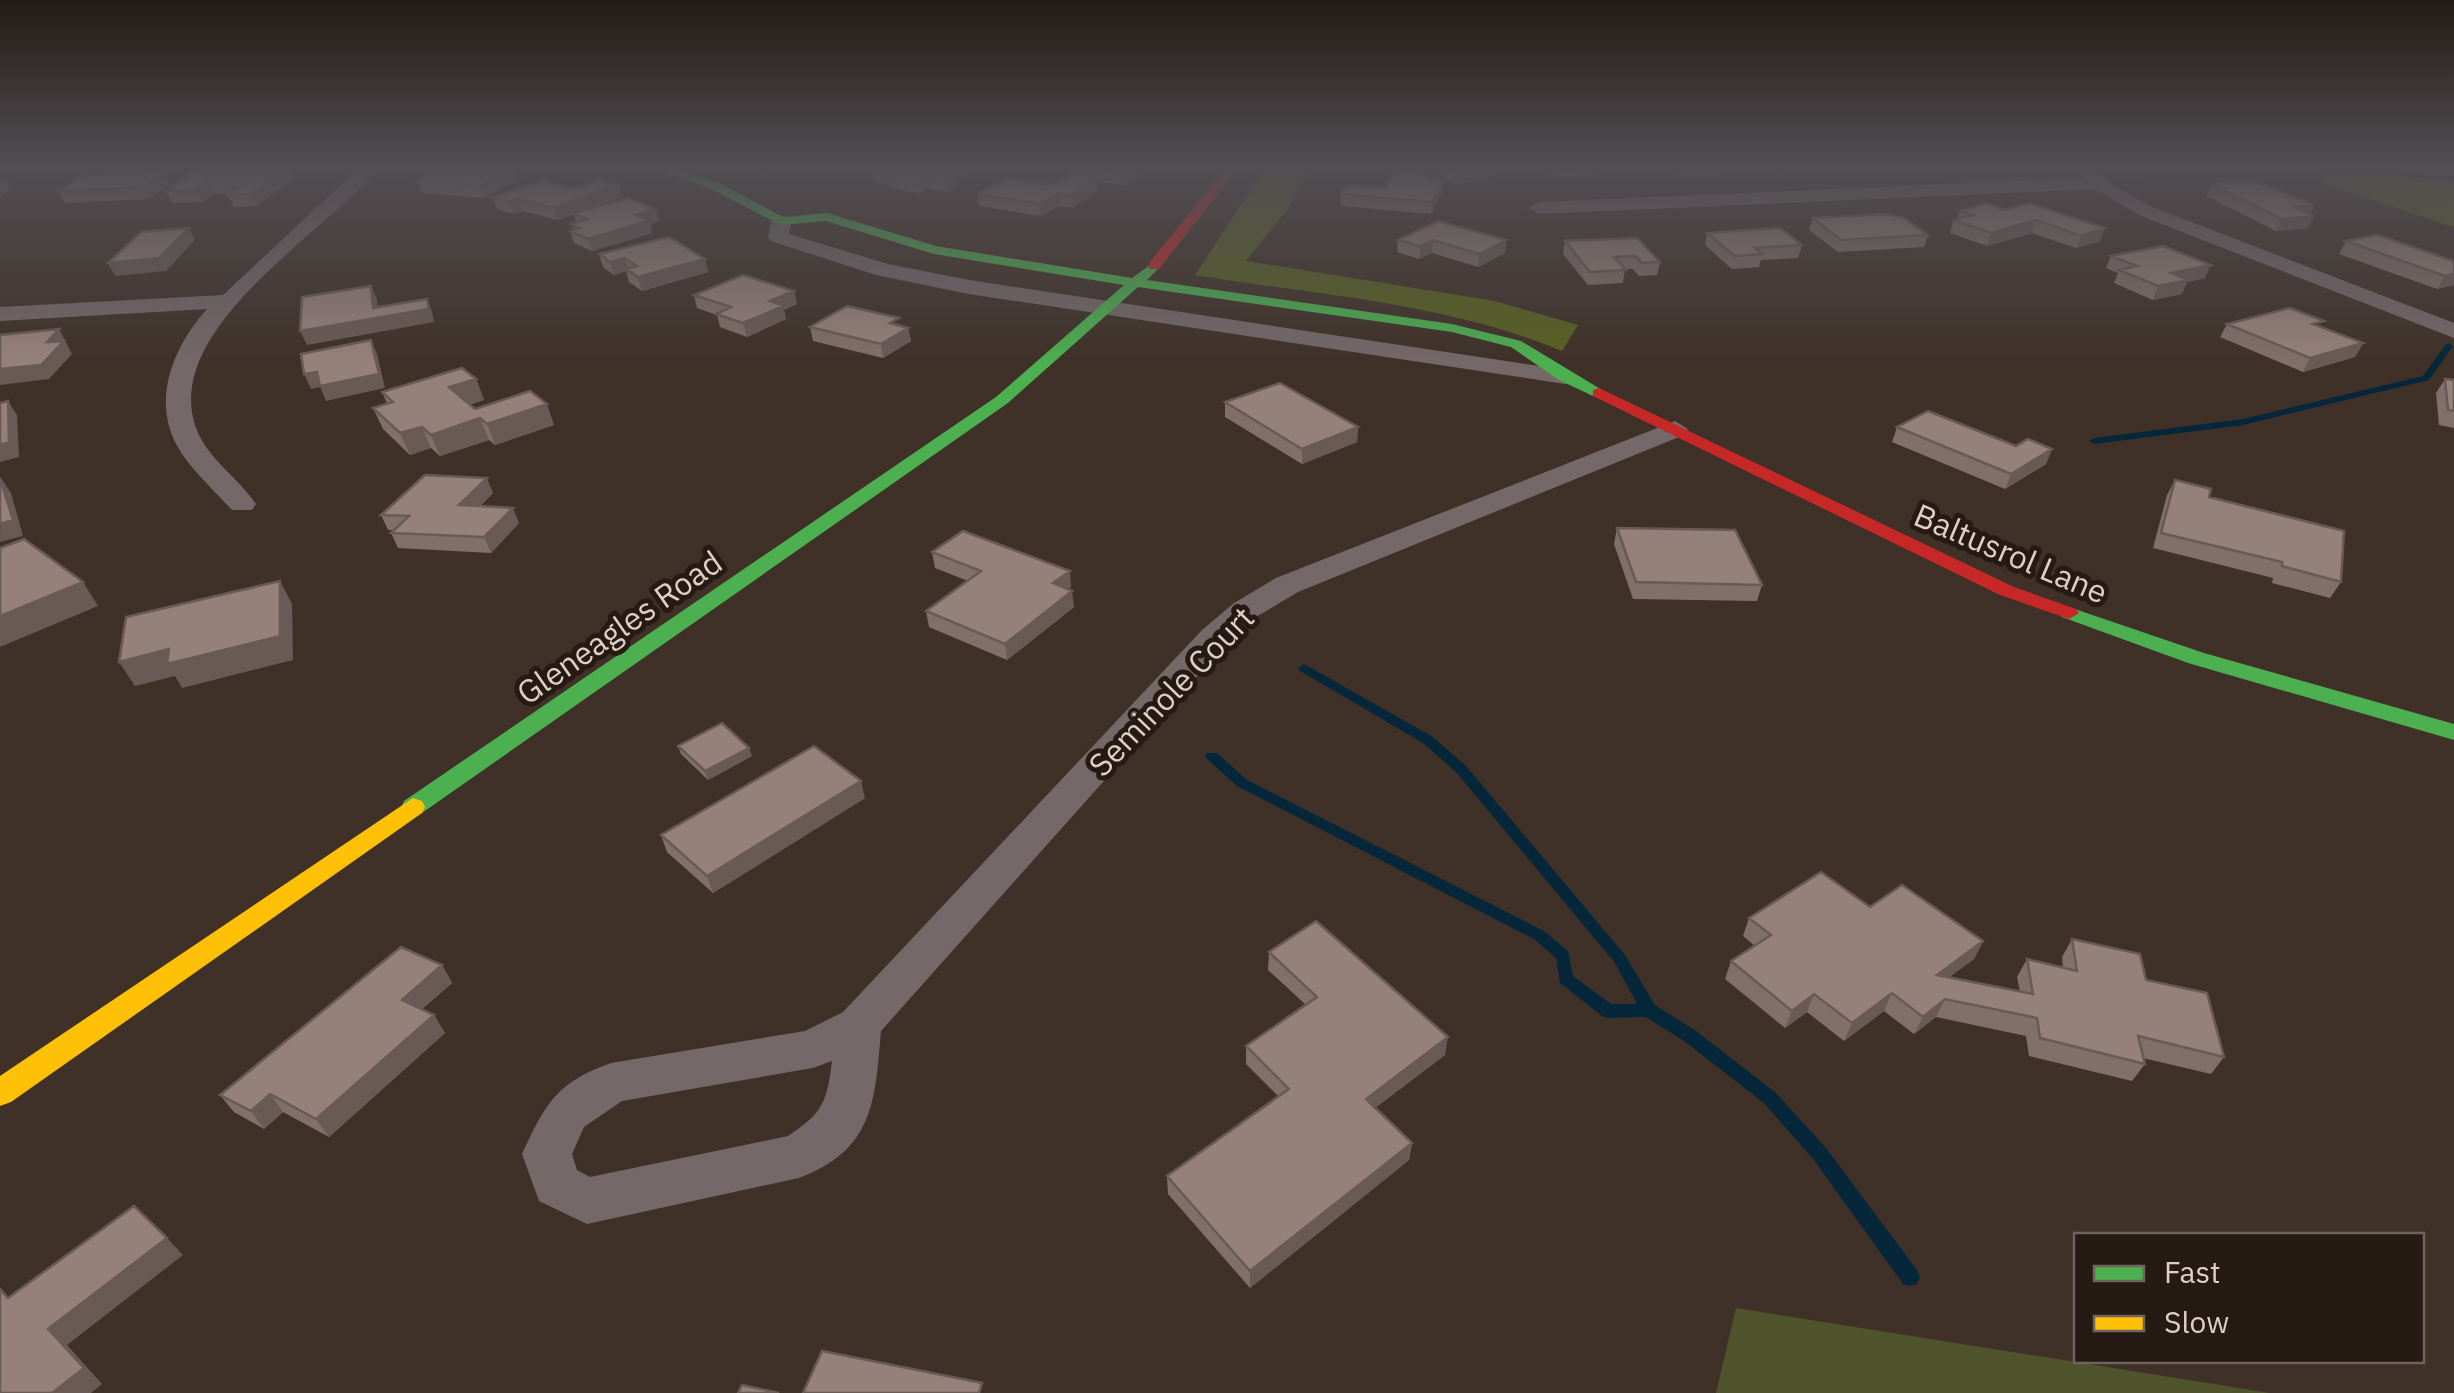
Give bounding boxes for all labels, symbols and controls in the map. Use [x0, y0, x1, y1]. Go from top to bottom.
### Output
street label: Baltusrol Lane [1908, 493, 2114, 613]
street label: Gleneagles Road [508, 541, 730, 713]
street label: Seminole Court [1079, 597, 1263, 785]
legend [2074, 1233, 2424, 1363]
text: Fast [2164, 1252, 2221, 1291]
text: Slow [2164, 1302, 2229, 1341]

